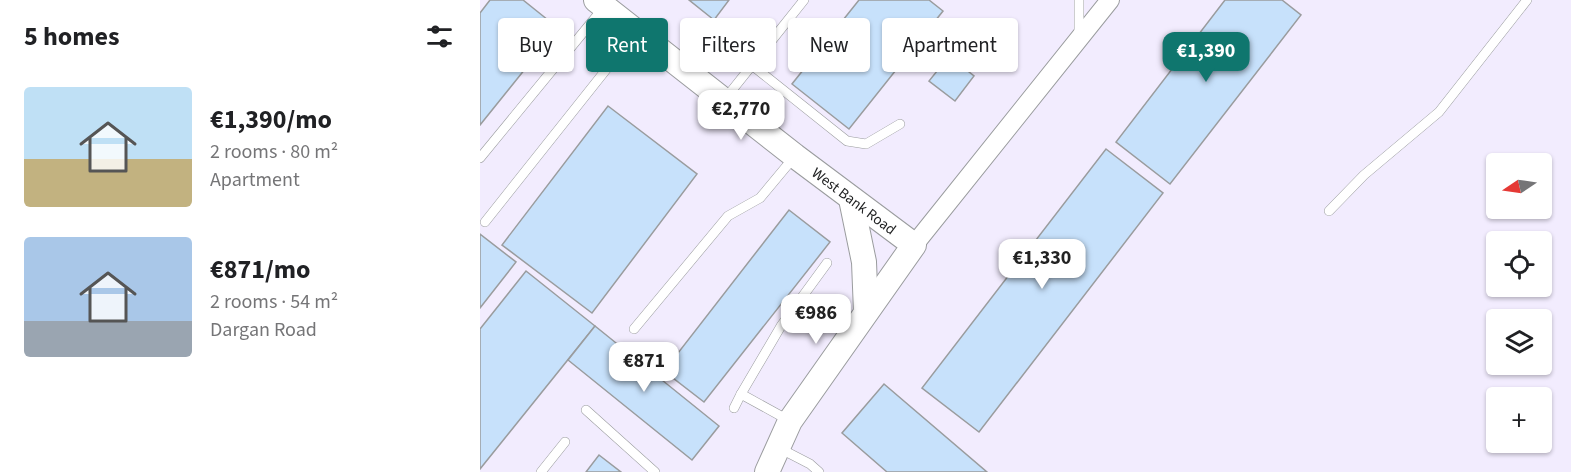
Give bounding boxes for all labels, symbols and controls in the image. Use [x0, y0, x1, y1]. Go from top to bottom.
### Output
text: 5 homes [24, 18, 119, 55]
chip: Buy [498, 18, 574, 72]
chip: Rent [586, 18, 668, 72]
chip: Filters [680, 18, 776, 72]
chip: New [788, 18, 870, 72]
chip: Apartment [882, 18, 1018, 72]
icon: filters [423, 20, 456, 53]
pin: €1,390 [1157, 32, 1255, 83]
text: €1,390 [1177, 37, 1235, 65]
pin: €2,770 [692, 90, 790, 141]
text: €2,770 [712, 95, 770, 123]
text: €1,390/mo [210, 101, 332, 138]
icon: home [72, 111, 144, 183]
text: 2 rooms · 80 m² [210, 138, 338, 166]
north arrow [1486, 153, 1552, 219]
map controls [1486, 153, 1552, 453]
street label: West Bank Road [807, 163, 900, 240]
text: Apartment [210, 166, 300, 194]
button: locate [1486, 231, 1552, 297]
pin: €1,330 [993, 239, 1091, 290]
text: €1,330 [1013, 244, 1071, 272]
text: €871/mo [210, 251, 310, 288]
icon: home [72, 261, 144, 333]
text: 2 rooms · 54 m² [210, 288, 338, 316]
pin: €986 [780, 294, 852, 345]
text: €986 [795, 299, 837, 327]
button: layers [1486, 309, 1552, 375]
text: Dargan Road [210, 316, 317, 344]
pin: €871 [608, 342, 680, 393]
text: €871 [623, 347, 665, 375]
button: + [1486, 387, 1552, 453]

